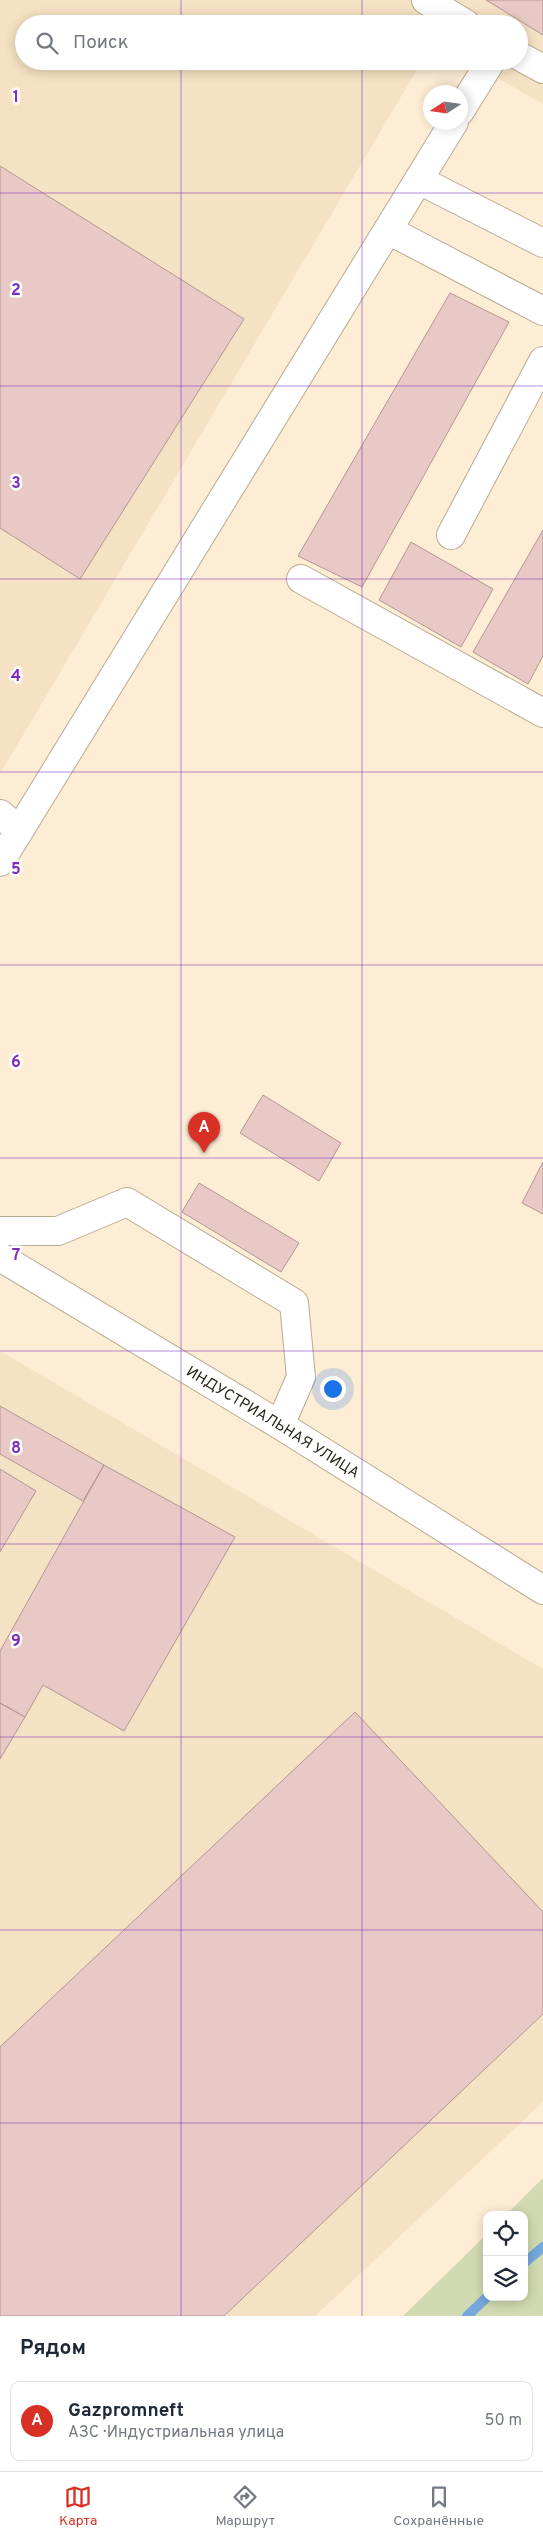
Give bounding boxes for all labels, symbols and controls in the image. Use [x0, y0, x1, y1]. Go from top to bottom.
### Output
search box [15, 15, 528, 70]
icon: search [33, 29, 61, 57]
text: Поиск [73, 31, 129, 55]
north arrow [423, 85, 468, 130]
text: 1 [13, 88, 19, 108]
text: 2 [11, 281, 21, 301]
text: 3 [11, 474, 21, 494]
text: 4 [11, 667, 21, 687]
text: 5 [11, 860, 21, 880]
text: 6 [11, 1053, 21, 1073]
pin: A [188, 1112, 220, 1153]
text: 7 [12, 1246, 20, 1266]
street label: ИНДУСТРИАЛЬНАЯ УЛИЦА [182, 1363, 362, 1483]
your location [320, 1376, 346, 1402]
text: 8 [11, 1439, 21, 1459]
text: 9 [11, 1632, 21, 1652]
map controls [483, 2211, 528, 2301]
button: locate [483, 2211, 528, 2256]
button: layers [483, 2256, 528, 2301]
text: Рядом [20, 2335, 86, 2362]
text: Gazpromneft [68, 2399, 184, 2423]
text: A [31, 2411, 43, 2431]
text: 50 m [485, 2411, 522, 2431]
text: АЗС · Индустриальная улица [68, 2423, 284, 2443]
tab: Карта [59, 2483, 97, 2530]
tab: Маршрут [215, 2483, 275, 2530]
tab: Сохранённые [393, 2483, 484, 2530]

